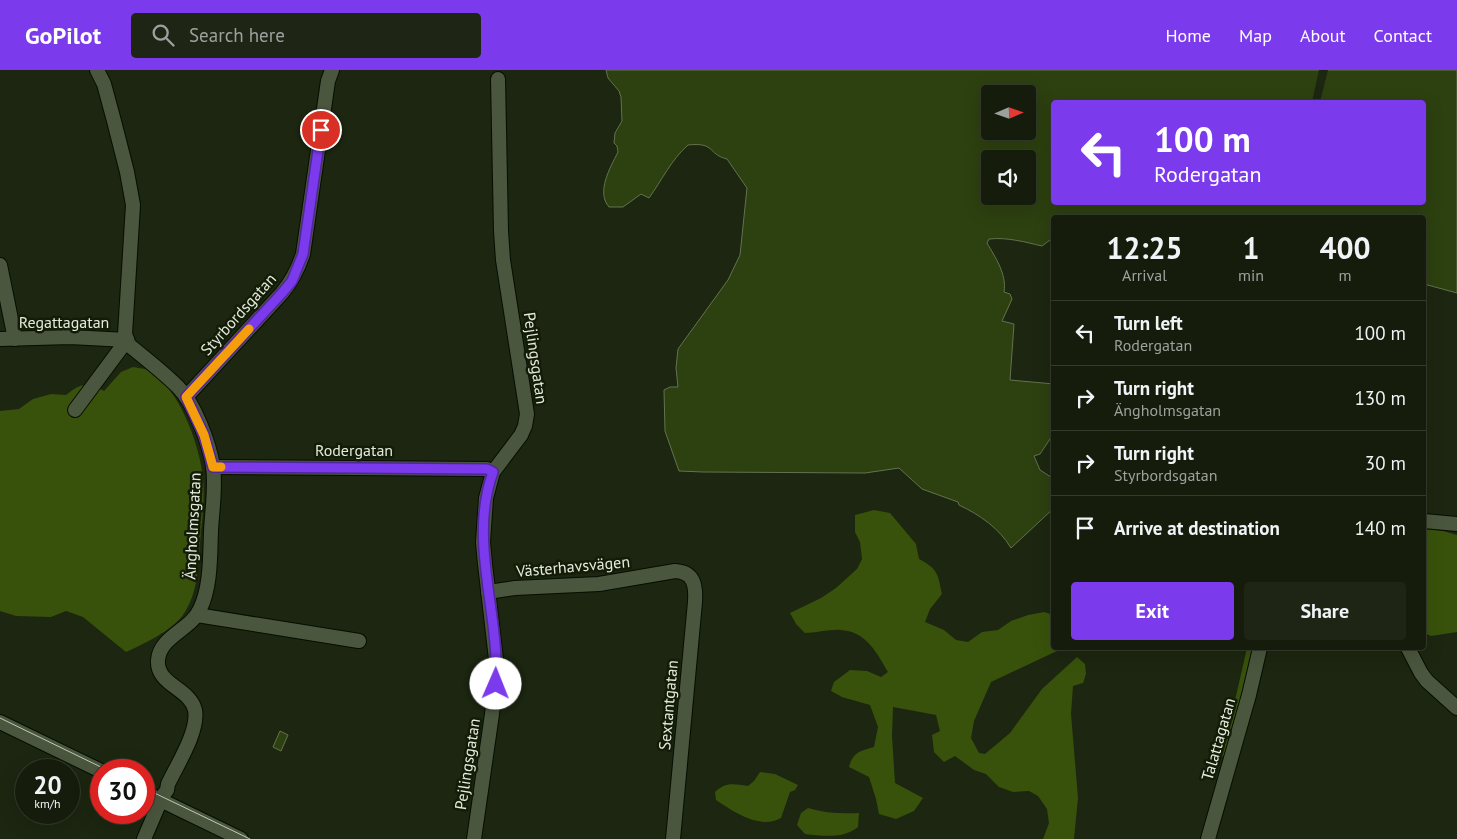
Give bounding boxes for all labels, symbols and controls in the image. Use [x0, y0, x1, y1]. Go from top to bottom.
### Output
search box [131, 13, 481, 58]
text: GoPilot [25, 20, 101, 51]
icon: search [149, 21, 177, 49]
text: Search here [189, 23, 285, 47]
text: Home [1165, 24, 1211, 47]
text: Map [1239, 24, 1272, 47]
text: About [1300, 24, 1346, 47]
text: Contact [1374, 24, 1432, 47]
north arrow [981, 85, 1036, 140]
map controls [981, 85, 1036, 205]
pin [300, 109, 342, 151]
icon: arrive [307, 116, 335, 144]
text: 100 m [1154, 116, 1251, 162]
icon: left [1071, 120, 1136, 185]
button: sound [981, 150, 1036, 205]
text: Rodergatan [1154, 160, 1261, 188]
text: 12:25 [1106, 228, 1183, 267]
text: 1 [1243, 228, 1260, 267]
text: 400 [1319, 228, 1371, 267]
text: Arrival [1122, 265, 1167, 285]
text: min [1238, 265, 1264, 285]
text: m [1339, 265, 1352, 285]
street label: Styrbordsgatan [196, 269, 280, 359]
street label: Pejlingsgatan [520, 311, 552, 405]
text: Turn left [1114, 311, 1183, 335]
street label: Regattagatan [19, 312, 109, 332]
icon: left [1071, 319, 1099, 347]
text: 100 m [1354, 321, 1406, 345]
text: Rodergatan [1114, 335, 1192, 355]
text: Turn right [1114, 376, 1194, 400]
icon: right [1071, 384, 1099, 412]
text: 130 m [1354, 386, 1406, 410]
text: Ängholmsgatan [1114, 400, 1221, 420]
street label: Rodergatan [315, 440, 393, 460]
text: Turn right [1114, 441, 1194, 465]
icon: right [1071, 449, 1099, 477]
text: 30 m [1365, 451, 1406, 475]
text: Styrbordsgatan [1114, 465, 1217, 485]
street label: Ängholmsgatan [179, 472, 205, 580]
icon: arrive [1071, 514, 1099, 542]
text: Arrive at destination [1114, 516, 1280, 540]
text: 140 m [1354, 516, 1406, 540]
street label: Västerhavsvägen [514, 551, 631, 581]
button: Exit [1071, 582, 1234, 640]
button: Share [1244, 582, 1406, 640]
position arrow [469, 657, 521, 709]
street label: Sextantgatan [654, 659, 682, 751]
street label: Talattagatan [1197, 695, 1239, 783]
street label: Pejlingsgatan [450, 717, 484, 811]
speed limit sign: 30 [90, 759, 155, 824]
text: 20 [33, 769, 62, 801]
text: km/h [34, 796, 61, 811]

